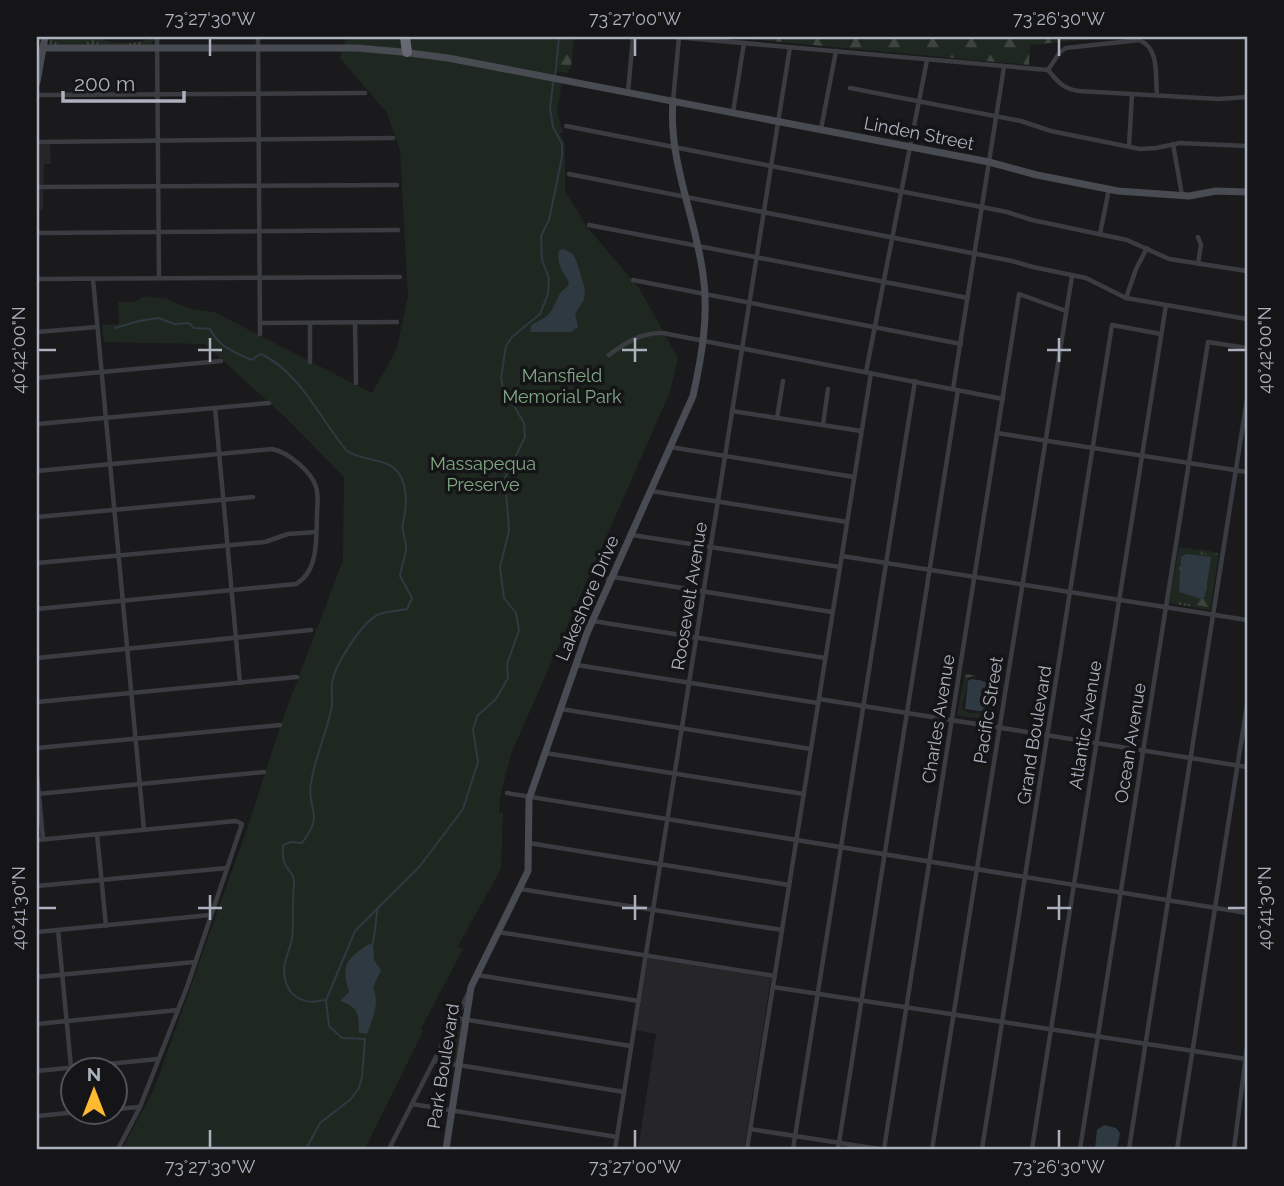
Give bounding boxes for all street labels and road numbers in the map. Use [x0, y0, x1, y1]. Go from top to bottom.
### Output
street label: Linden Street [862, 112, 976, 154]
street label: Roosevelt Avenue [667, 520, 711, 672]
street label: Lakeshore Drive [551, 532, 623, 664]
street label: Charles Avenue [917, 653, 959, 785]
street label: Pacific Street [969, 655, 1007, 765]
street label: Atlantic Avenue [1064, 659, 1106, 791]
street label: Grand Boulevard [1013, 664, 1055, 806]
street label: Ocean Avenue [1110, 681, 1150, 805]
street label: Park Boulevard [423, 1002, 463, 1130]

